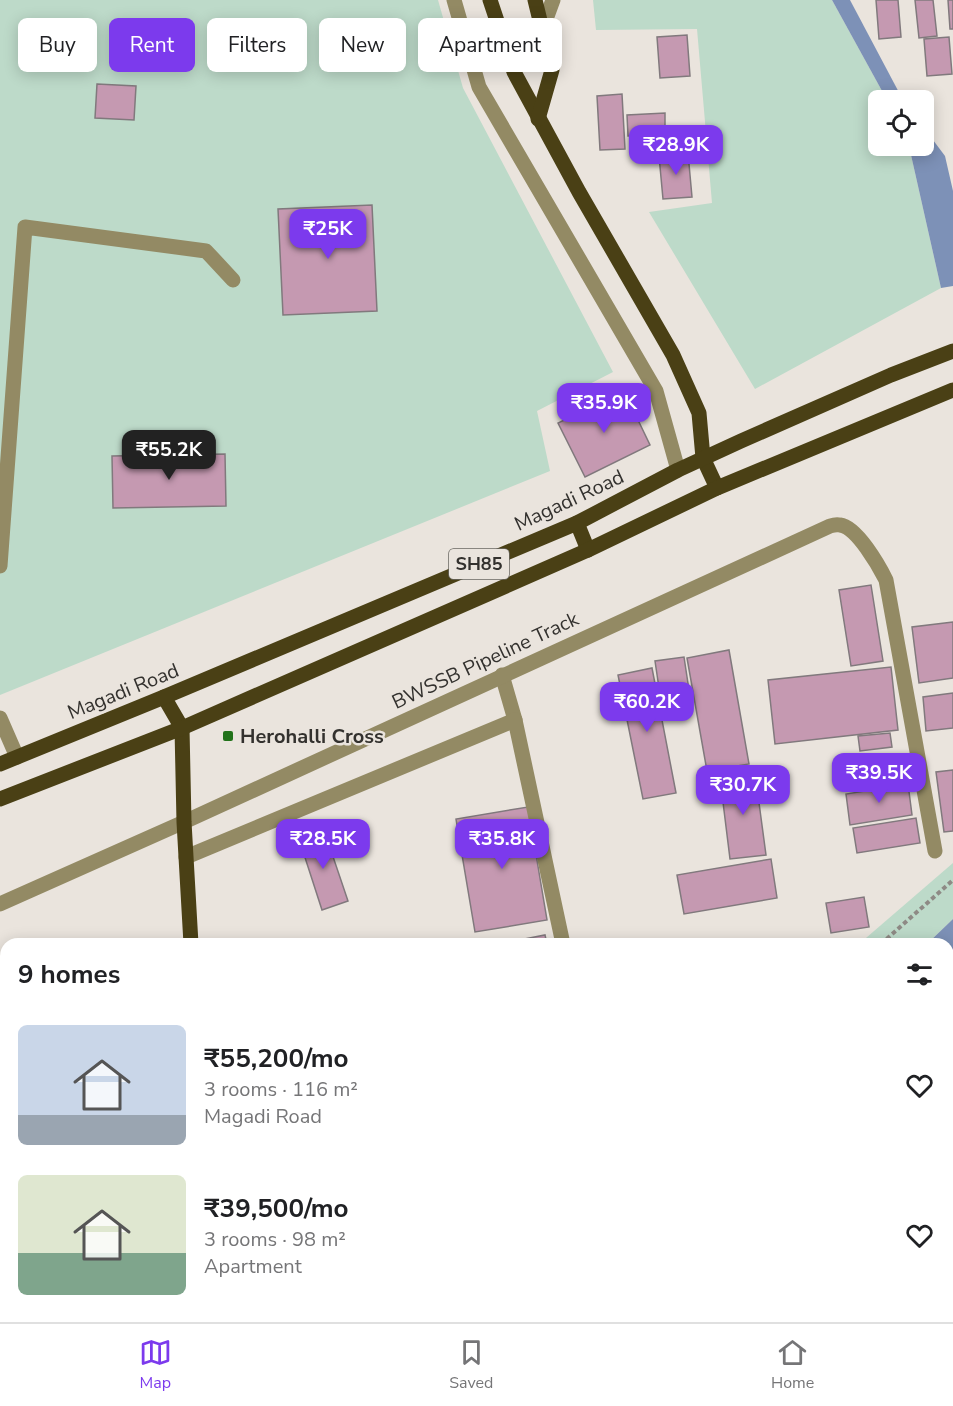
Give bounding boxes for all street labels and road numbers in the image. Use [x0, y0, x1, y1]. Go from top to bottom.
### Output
street label: Magadi Road [510, 463, 628, 538]
road number: SH85 [449, 549, 509, 579]
street label: BWSSB Pipeline Track [387, 605, 584, 716]
street label: Magadi Road [63, 657, 183, 726]

